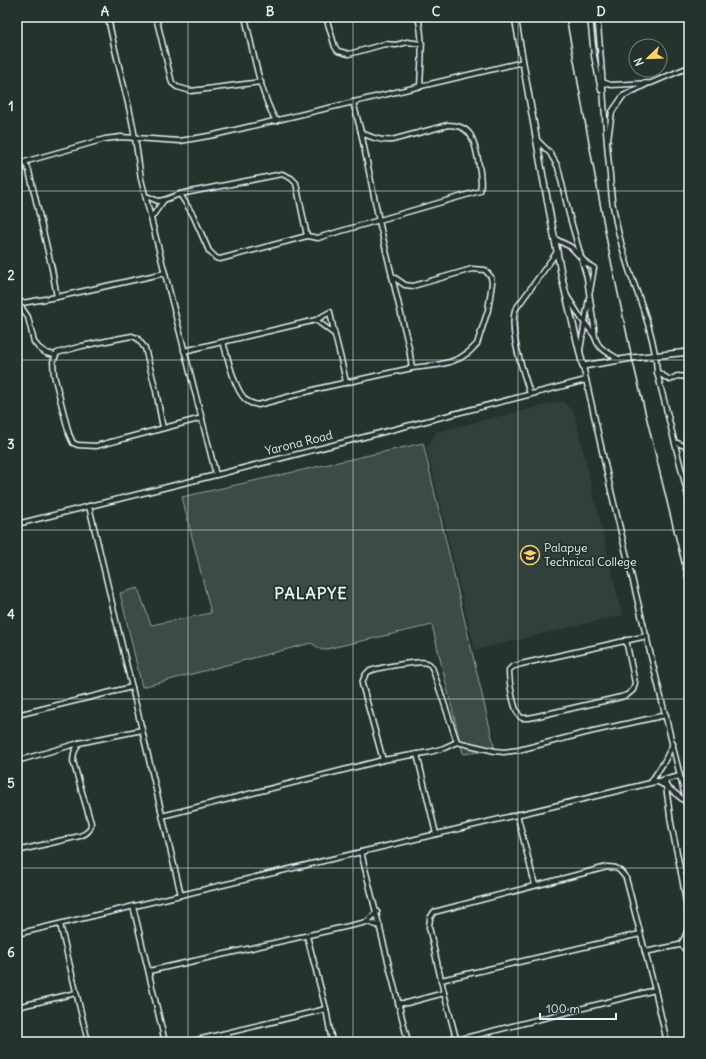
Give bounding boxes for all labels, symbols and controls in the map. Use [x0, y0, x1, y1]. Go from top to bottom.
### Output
text: A [101, 3, 110, 20]
text: B [266, 3, 275, 20]
text: C [432, 3, 441, 20]
text: D [596, 3, 606, 20]
north arrow [628, 38, 668, 78]
text: N [631, 56, 647, 68]
text: 1 [8, 98, 14, 115]
text: 2 [7, 267, 15, 284]
street label: Yarona Road [264, 427, 334, 458]
text: 3 [7, 436, 15, 453]
place label: Palapye Technical College [544, 540, 637, 569]
school or university icon: Palapye Technical College [519, 544, 541, 566]
district label: PALAPYE [274, 583, 348, 603]
text: 4 [7, 606, 15, 623]
text: 5 [7, 775, 15, 792]
text: 6 [7, 944, 15, 961]
scale bar [540, 995, 616, 1021]
text: 100 m [546, 1001, 580, 1016]

